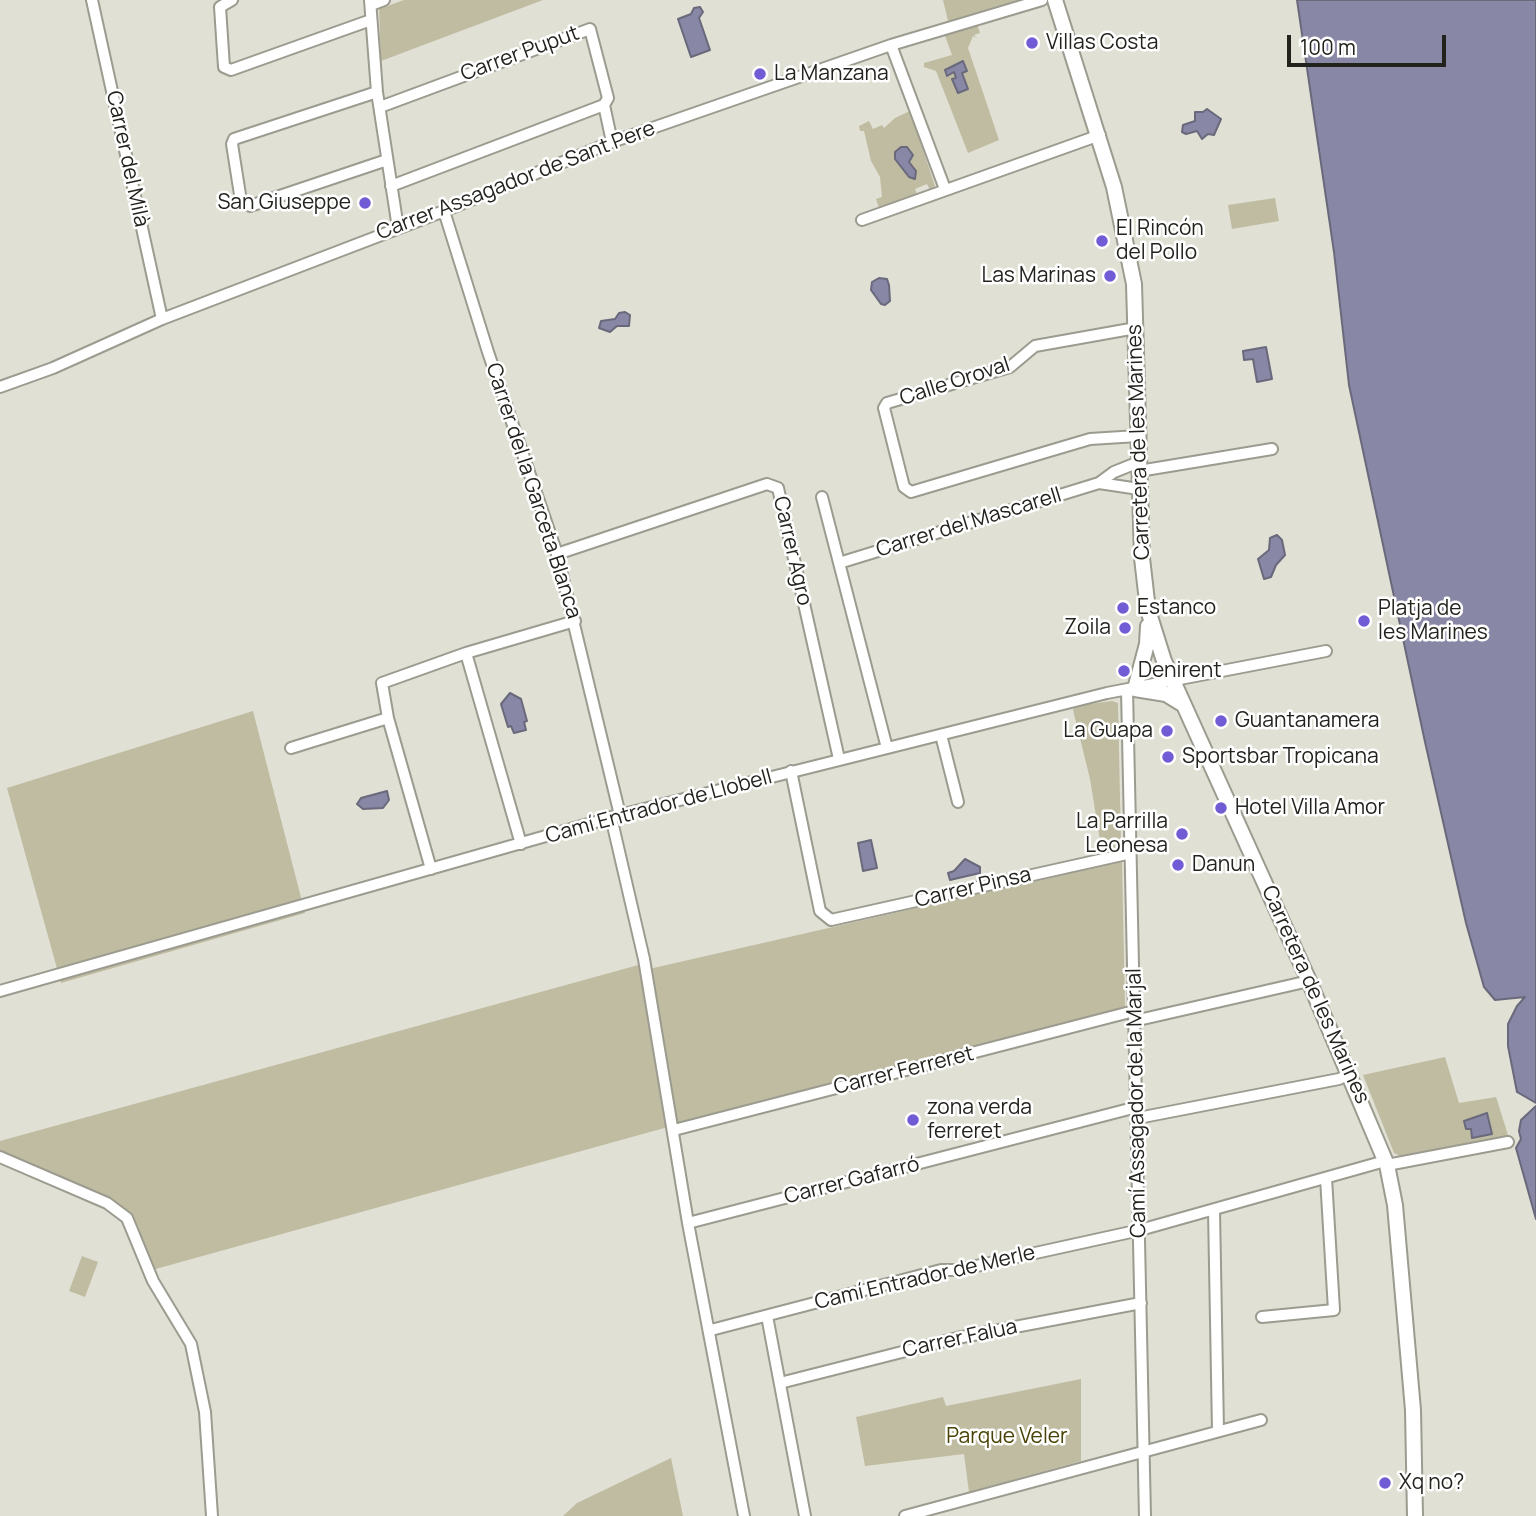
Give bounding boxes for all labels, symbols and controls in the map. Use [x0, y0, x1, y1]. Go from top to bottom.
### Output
street label: Carrer Puput [457, 21, 583, 87]
scale bar [1291, 21, 1450, 65]
place label: Villas Costa [1046, 30, 1158, 56]
text: 100 m [1300, 33, 1356, 61]
marker: Villas Costa [1024, 35, 1040, 51]
place label: La Manzana [774, 61, 889, 87]
marker: La Manzana [752, 66, 768, 82]
street label: Carrer del Milà [100, 89, 154, 229]
street label: Carrer Assagador de Sant Pere [373, 116, 659, 246]
place label: San Giuseppe [217, 190, 351, 216]
marker: San Giuseppe [357, 195, 373, 211]
place label: El Rincón del Pollo [1116, 216, 1204, 266]
marker: El Rincón del Pollo [1094, 233, 1110, 249]
place label: Las Marinas [981, 263, 1096, 289]
marker: Las Marinas [1102, 268, 1118, 284]
street label: Carretera de les Marines [1122, 324, 1156, 560]
street label: Calle Oroval [897, 352, 1013, 412]
street label: Carrer del la Garceta Blanca [480, 360, 586, 622]
street label: Carrer del Mascarell [873, 483, 1065, 563]
street label: Carrer Agro [767, 494, 817, 608]
place label: Estanco [1137, 595, 1216, 621]
place label: Platja de les Marines [1378, 596, 1488, 646]
marker: Estanco [1115, 600, 1131, 616]
marker: Platja de les Marines [1356, 613, 1372, 629]
place label: Zoila [1064, 615, 1111, 641]
marker: Zoila [1117, 620, 1133, 636]
place label: Denirent [1138, 658, 1222, 684]
marker: Denirent [1116, 663, 1132, 679]
place label: Guantanamera [1235, 708, 1379, 734]
marker: Guantanamera [1213, 713, 1229, 729]
place label: La Guapa [1063, 718, 1153, 744]
marker: La Guapa [1159, 723, 1175, 739]
place label: Sportsbar Tropicana [1182, 744, 1379, 770]
marker: Sportsbar Tropicana [1160, 749, 1176, 765]
street label: Camí Entrador de Llobell [543, 765, 775, 849]
place label: Hotel Villa Amor [1235, 795, 1385, 821]
marker: Hotel Villa Amor [1213, 800, 1229, 816]
place label: La Parrilla Leonesa [1076, 809, 1168, 859]
marker: La Parrilla Leonesa [1174, 826, 1190, 842]
place label: Danun [1192, 852, 1255, 878]
marker: Danun [1170, 857, 1186, 873]
street label: Carrer Pinsa [912, 862, 1034, 914]
street label: Carretera de les Marines [1255, 882, 1375, 1108]
street label: Camí Assagador de la Marjal [1122, 968, 1152, 1238]
street label: Carrer Ferreret [831, 1041, 977, 1101]
place label: zona verda ferreret [927, 1095, 1032, 1145]
marker: zona verda ferreret [905, 1112, 921, 1128]
street label: Carrer Gafarró [782, 1152, 922, 1210]
street label: Camí Entrador de Merle [812, 1240, 1038, 1316]
street label: Carrer Falua [900, 1315, 1020, 1363]
park label: Parque Veler [946, 1424, 1068, 1450]
place label: Xq no? [1399, 1470, 1464, 1496]
marker: Xq no? [1377, 1475, 1393, 1491]

